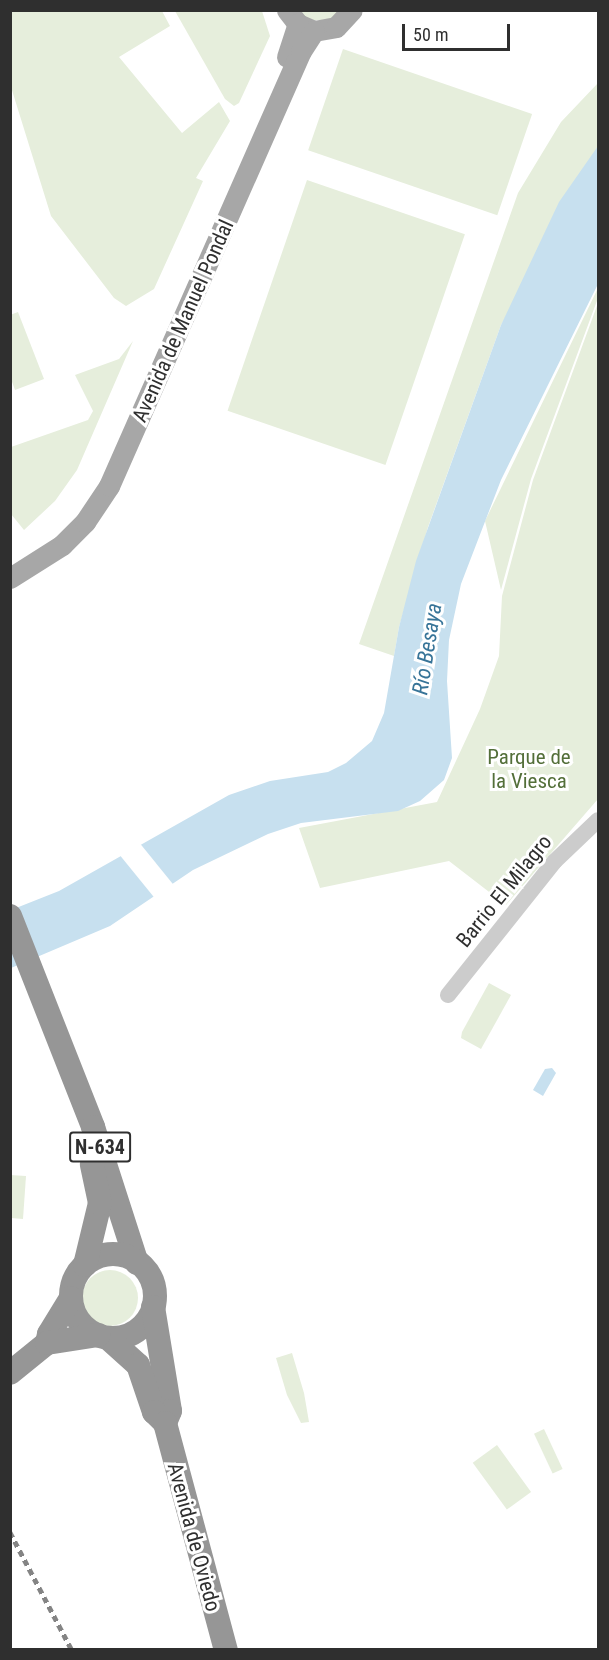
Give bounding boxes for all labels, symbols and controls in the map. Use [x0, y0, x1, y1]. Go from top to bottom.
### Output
scale bar [405, 12, 513, 50]
text: 50 m [413, 24, 448, 45]
street label: Avenida de Manuel Pondal [127, 216, 239, 426]
water label: Río Besaya [407, 601, 447, 697]
park label: Parque de la Viesca [487, 744, 571, 794]
street label: Barrio El Milagro [451, 830, 557, 952]
road number: N-634 [68, 1130, 132, 1164]
street label: Avenida de Oviedo [162, 1460, 226, 1614]

